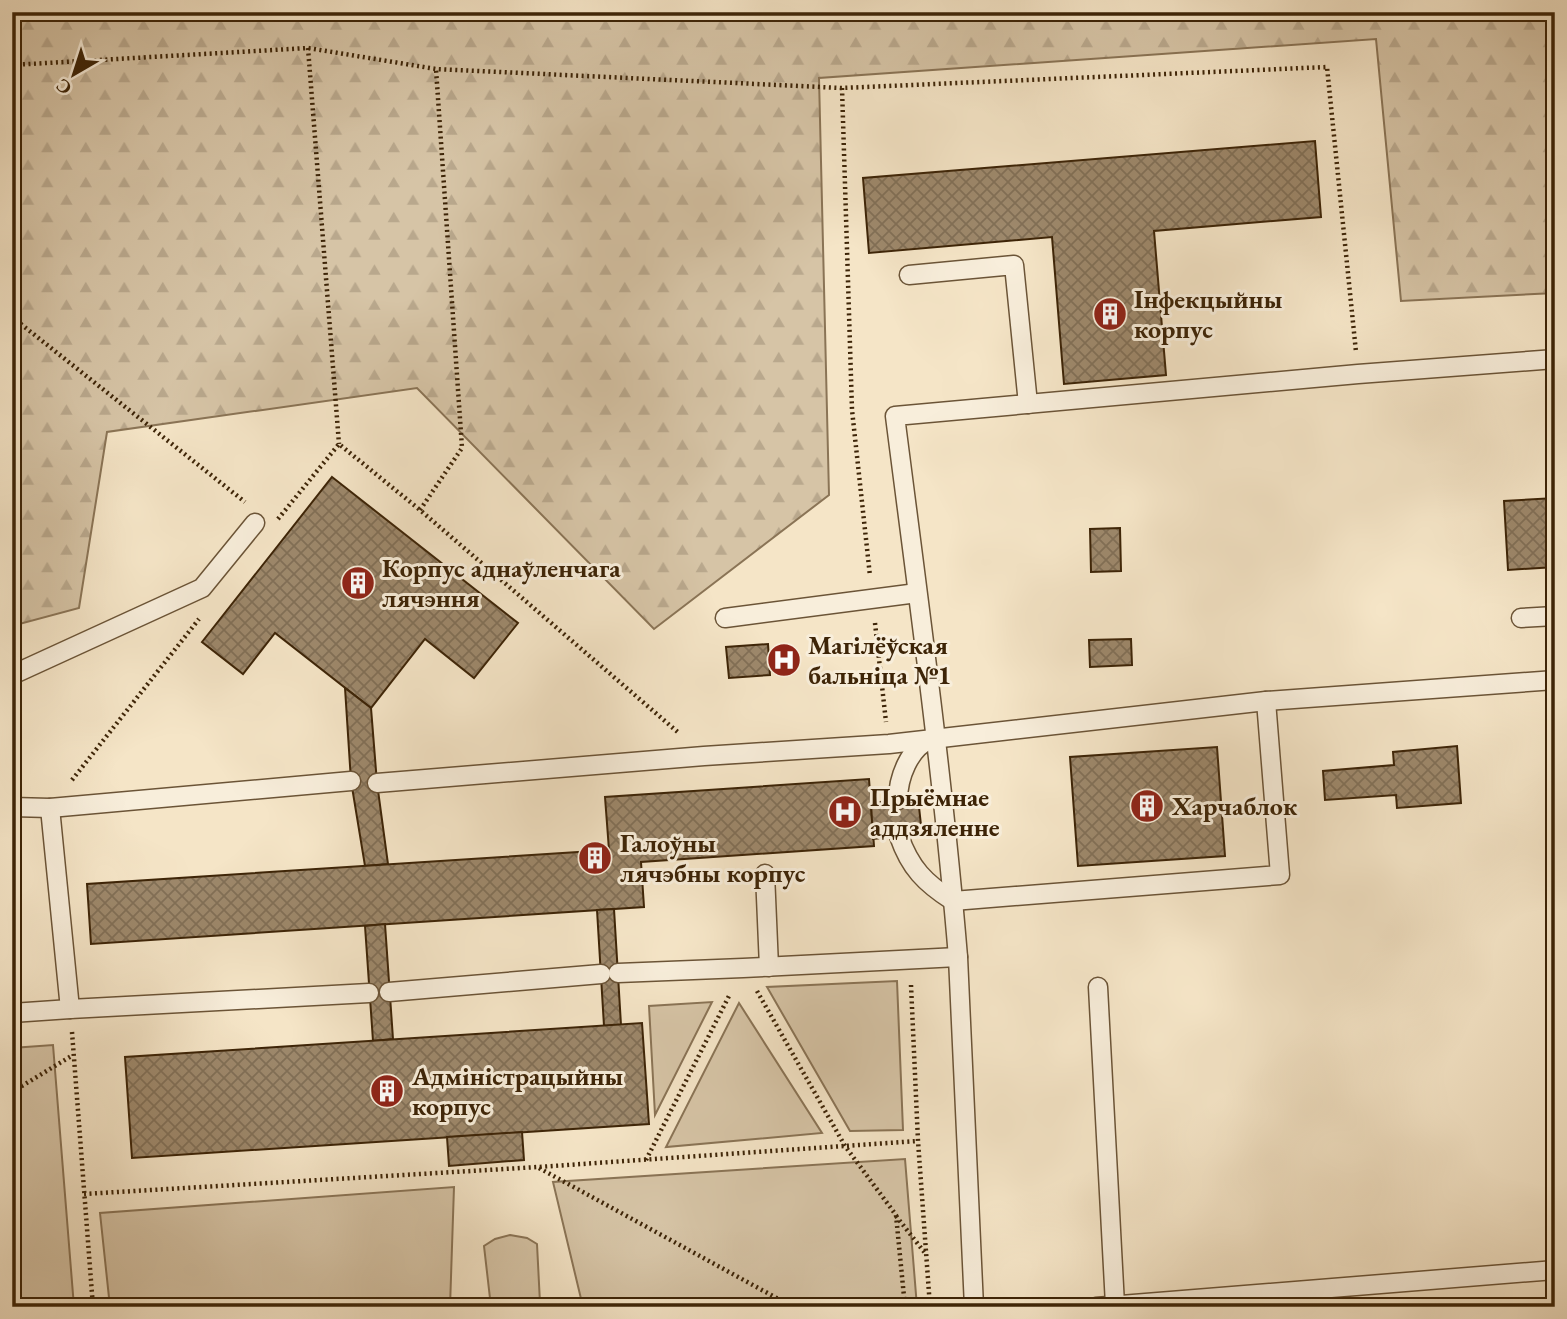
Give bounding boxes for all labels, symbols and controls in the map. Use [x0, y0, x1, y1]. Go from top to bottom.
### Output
north arrow [38, 38, 108, 108]
text: С [51, 73, 77, 101]
place label: Інфекцыйны корпус [1134, 282, 1283, 346]
building icon: Інфекцыйны корпус [1091, 295, 1129, 333]
place label: Корпус аднаўленчага лячэння [382, 551, 621, 615]
building icon: Корпус аднаўленчага лячэння [339, 564, 377, 602]
place label: Магілёўская бальніца №1 [808, 628, 951, 692]
hospital icon: Магілёўская бальніца №1 [765, 641, 803, 679]
place label: Прыёмнае аддзяленне [870, 780, 1000, 844]
building icon: Харчаблок [1128, 787, 1166, 825]
place label: Харчаблок [1171, 789, 1298, 823]
hospital icon: Прыёмнае аддзяленне [826, 793, 864, 831]
place label: Галоўны лячэбны корпус [620, 826, 806, 890]
building icon: Галоўны лячэбны корпус [576, 839, 614, 877]
place label: Адміністрацыйны корпус [411, 1059, 624, 1123]
building icon: Адміністрацыйны корпус [368, 1072, 406, 1110]

